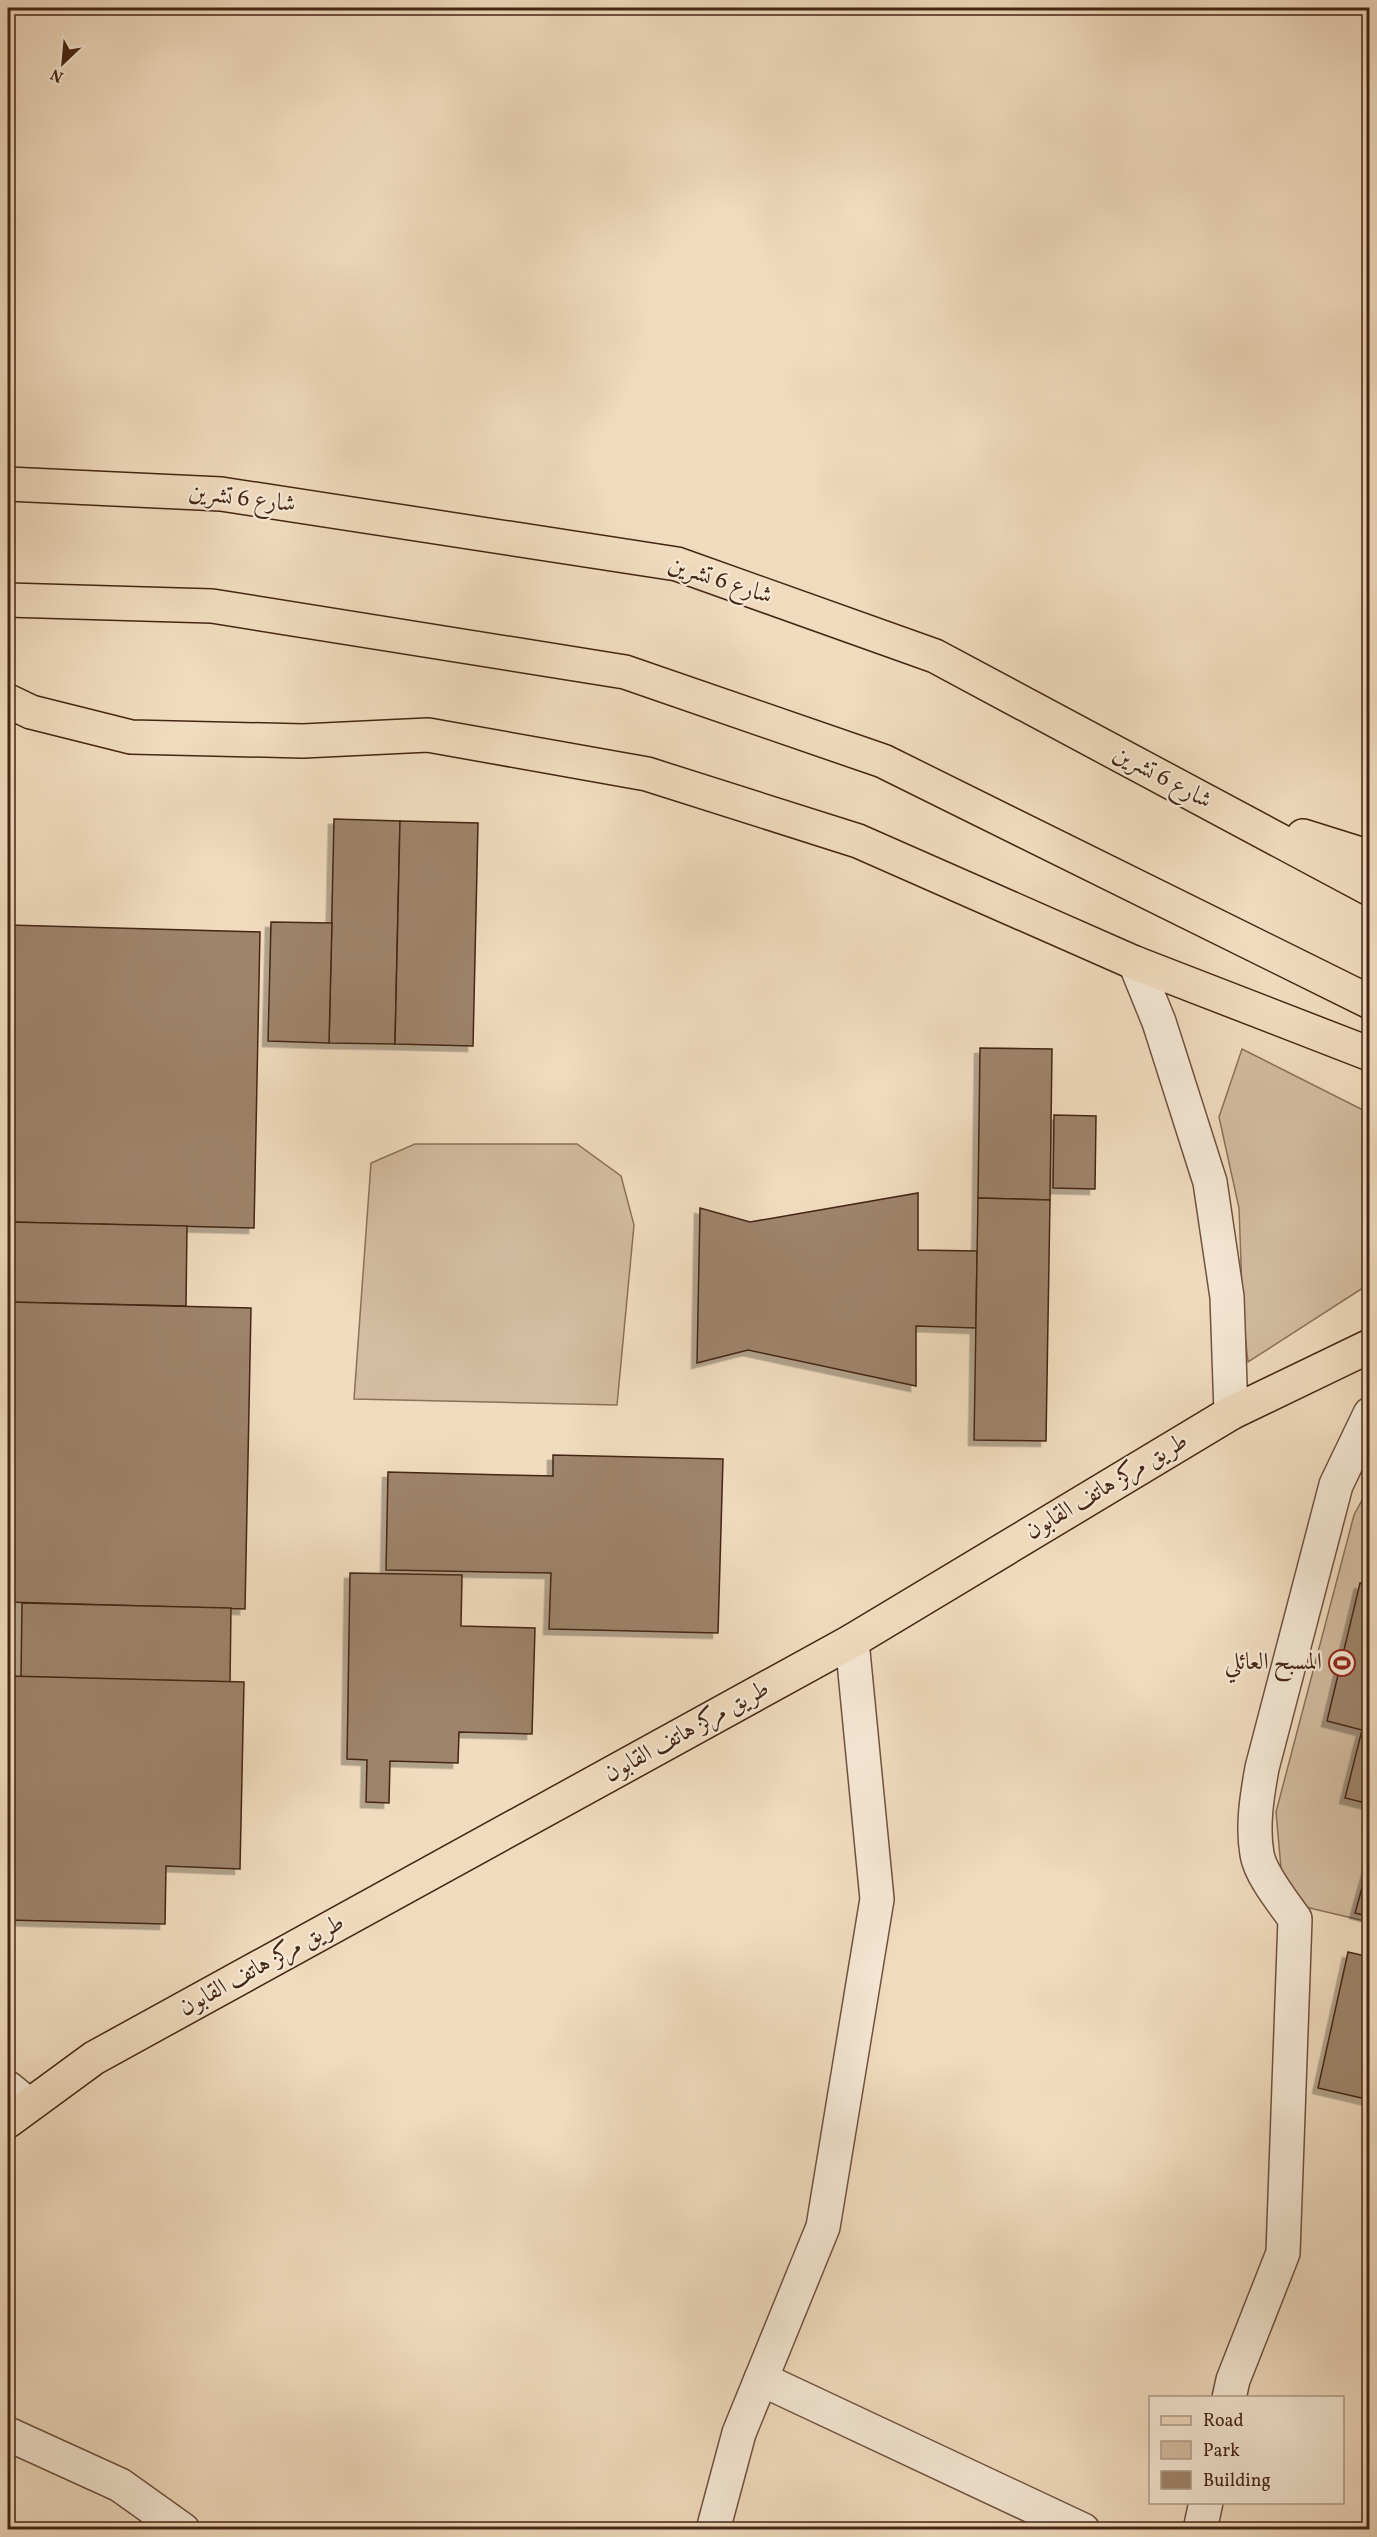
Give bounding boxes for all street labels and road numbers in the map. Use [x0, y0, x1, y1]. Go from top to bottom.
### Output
street label: شارع 6 تشرين [186, 476, 298, 523]
street label: شارع 6 تشرين [663, 548, 777, 615]
street label: شارع 6 تشرين [1106, 738, 1218, 819]
street label: طريق مركز هاتف القابون [1019, 1425, 1195, 1549]
street label: طريق مركز هاتف القابون [598, 1672, 776, 1792]
street label: طريق مركز هاتف القابون [173, 1906, 351, 2026]

